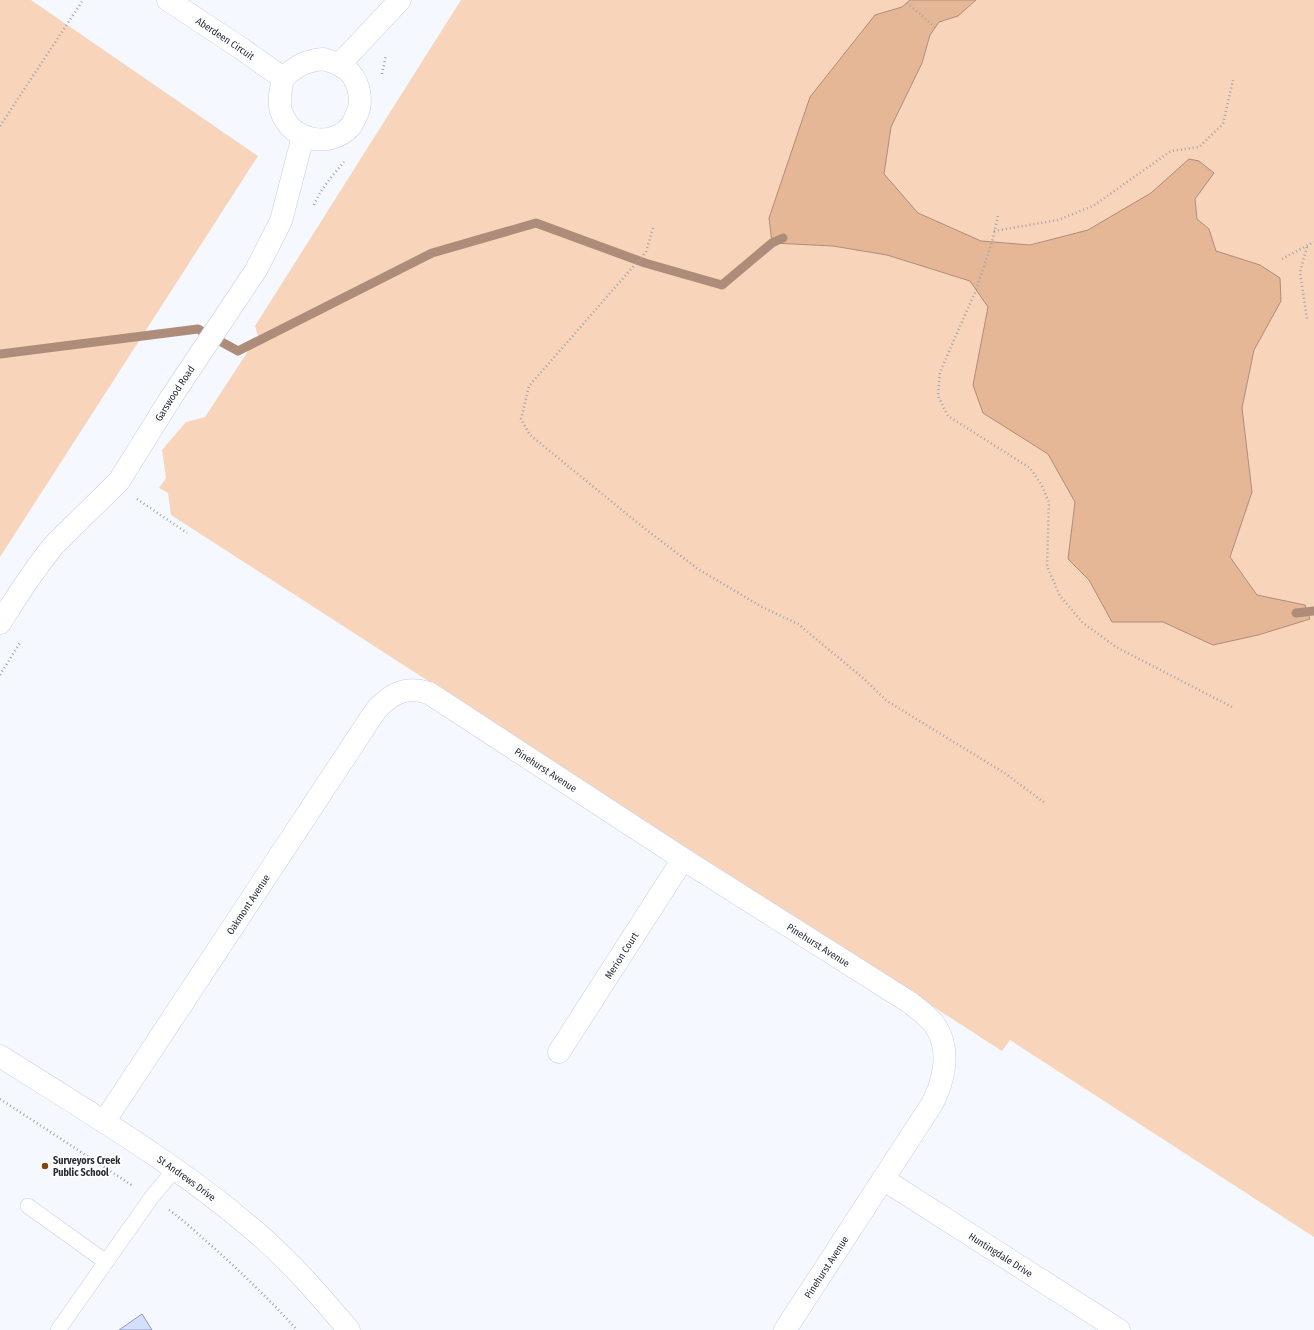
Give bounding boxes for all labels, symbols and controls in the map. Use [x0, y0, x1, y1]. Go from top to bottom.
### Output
street label: Aberdeen Circuit [193, 15, 257, 63]
street label: Garswood Road [153, 364, 198, 424]
street label: Pinehurst Avenue [512, 746, 579, 795]
street label: Oakmont Avenue [224, 872, 273, 937]
street label: Pinehurst Avenue [784, 921, 852, 970]
street label: Merion Court [603, 930, 642, 981]
street label: St Andrews Drive [155, 1154, 218, 1204]
place label: Surveyors Creek Public School [53, 1155, 121, 1179]
marker: Surveyors Creek Public School [40, 1161, 50, 1171]
street label: Huntingdale Drive [966, 1230, 1035, 1280]
street label: Pinehurst Avenue [802, 1234, 851, 1301]

